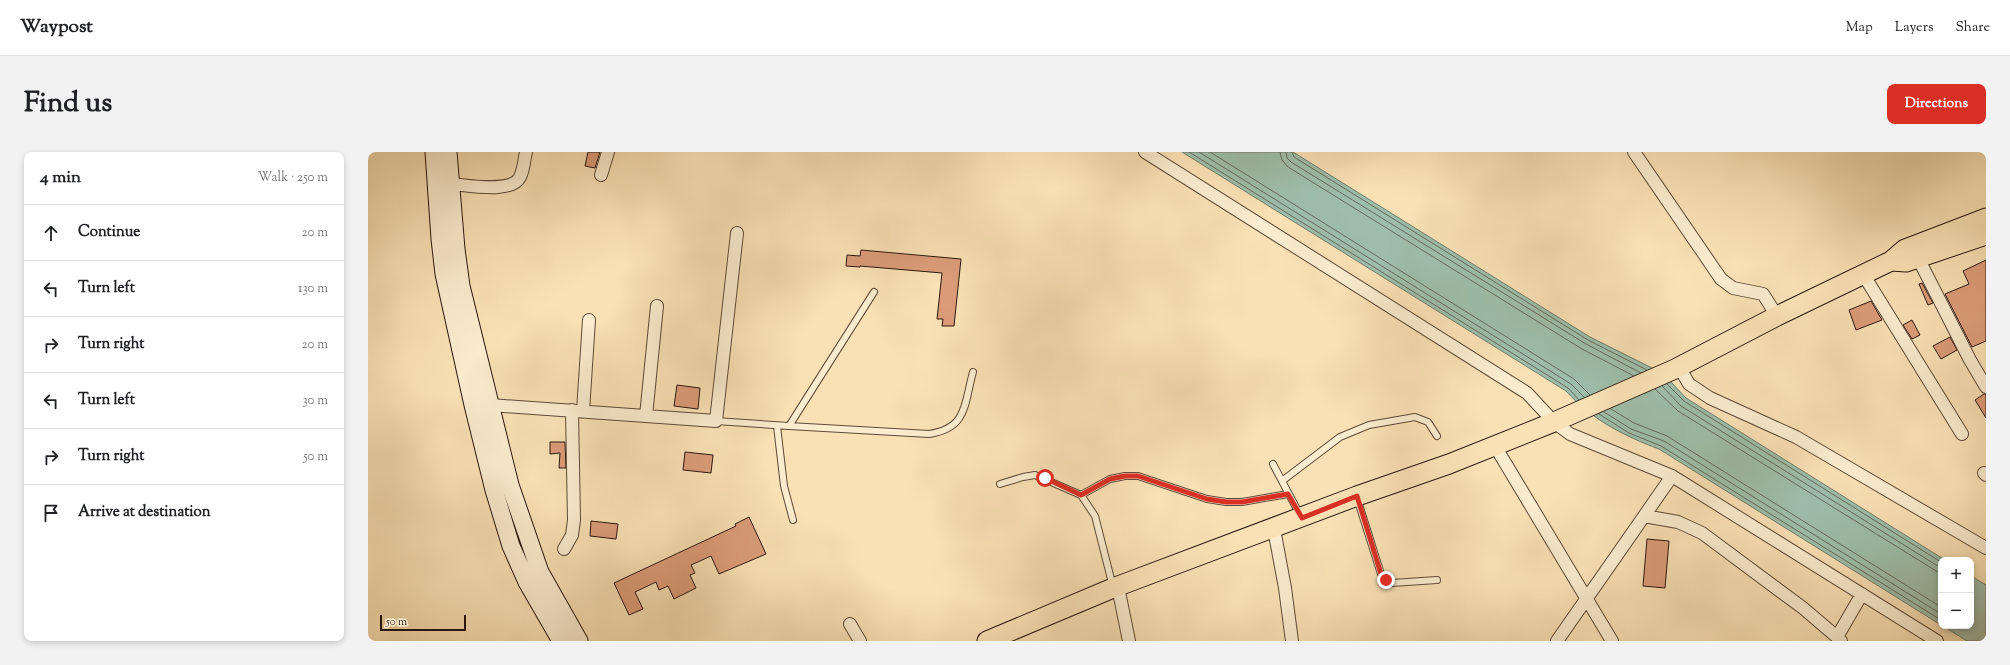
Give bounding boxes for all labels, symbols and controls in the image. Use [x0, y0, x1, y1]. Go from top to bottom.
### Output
text: Waypost [20, 14, 93, 41]
text: Map [1846, 18, 1873, 38]
text: Layers [1895, 18, 1933, 38]
text: Share [1955, 18, 1990, 38]
text: Find us [24, 84, 112, 124]
button: Directions [1887, 84, 1986, 124]
text: 4 min [40, 166, 81, 190]
text: Walk · 250 m [258, 169, 328, 187]
icon: ahead [40, 222, 62, 244]
text: Continue [78, 222, 140, 243]
text: 20 m [302, 224, 328, 242]
icon: left [40, 278, 62, 300]
text: Turn left [78, 278, 135, 299]
text: 130 m [298, 280, 328, 298]
icon: right [40, 334, 62, 356]
text: Turn right [78, 334, 144, 355]
text: 20 m [302, 336, 328, 354]
icon: left [40, 390, 62, 412]
text: Turn left [78, 390, 135, 411]
text: 30 m [302, 392, 328, 410]
icon: right [40, 446, 62, 468]
text: Turn right [78, 446, 144, 467]
text: 50 m [303, 448, 328, 466]
route start [1036, 469, 1054, 487]
icon: arrive [40, 502, 62, 524]
text: Arrive at destination [78, 502, 211, 523]
map controls [1938, 557, 1974, 629]
button: + [1938, 557, 1974, 593]
route end [1377, 571, 1395, 589]
button: − [1938, 593, 1974, 629]
scale bar [380, 613, 466, 632]
text: 50 m [386, 614, 407, 630]

